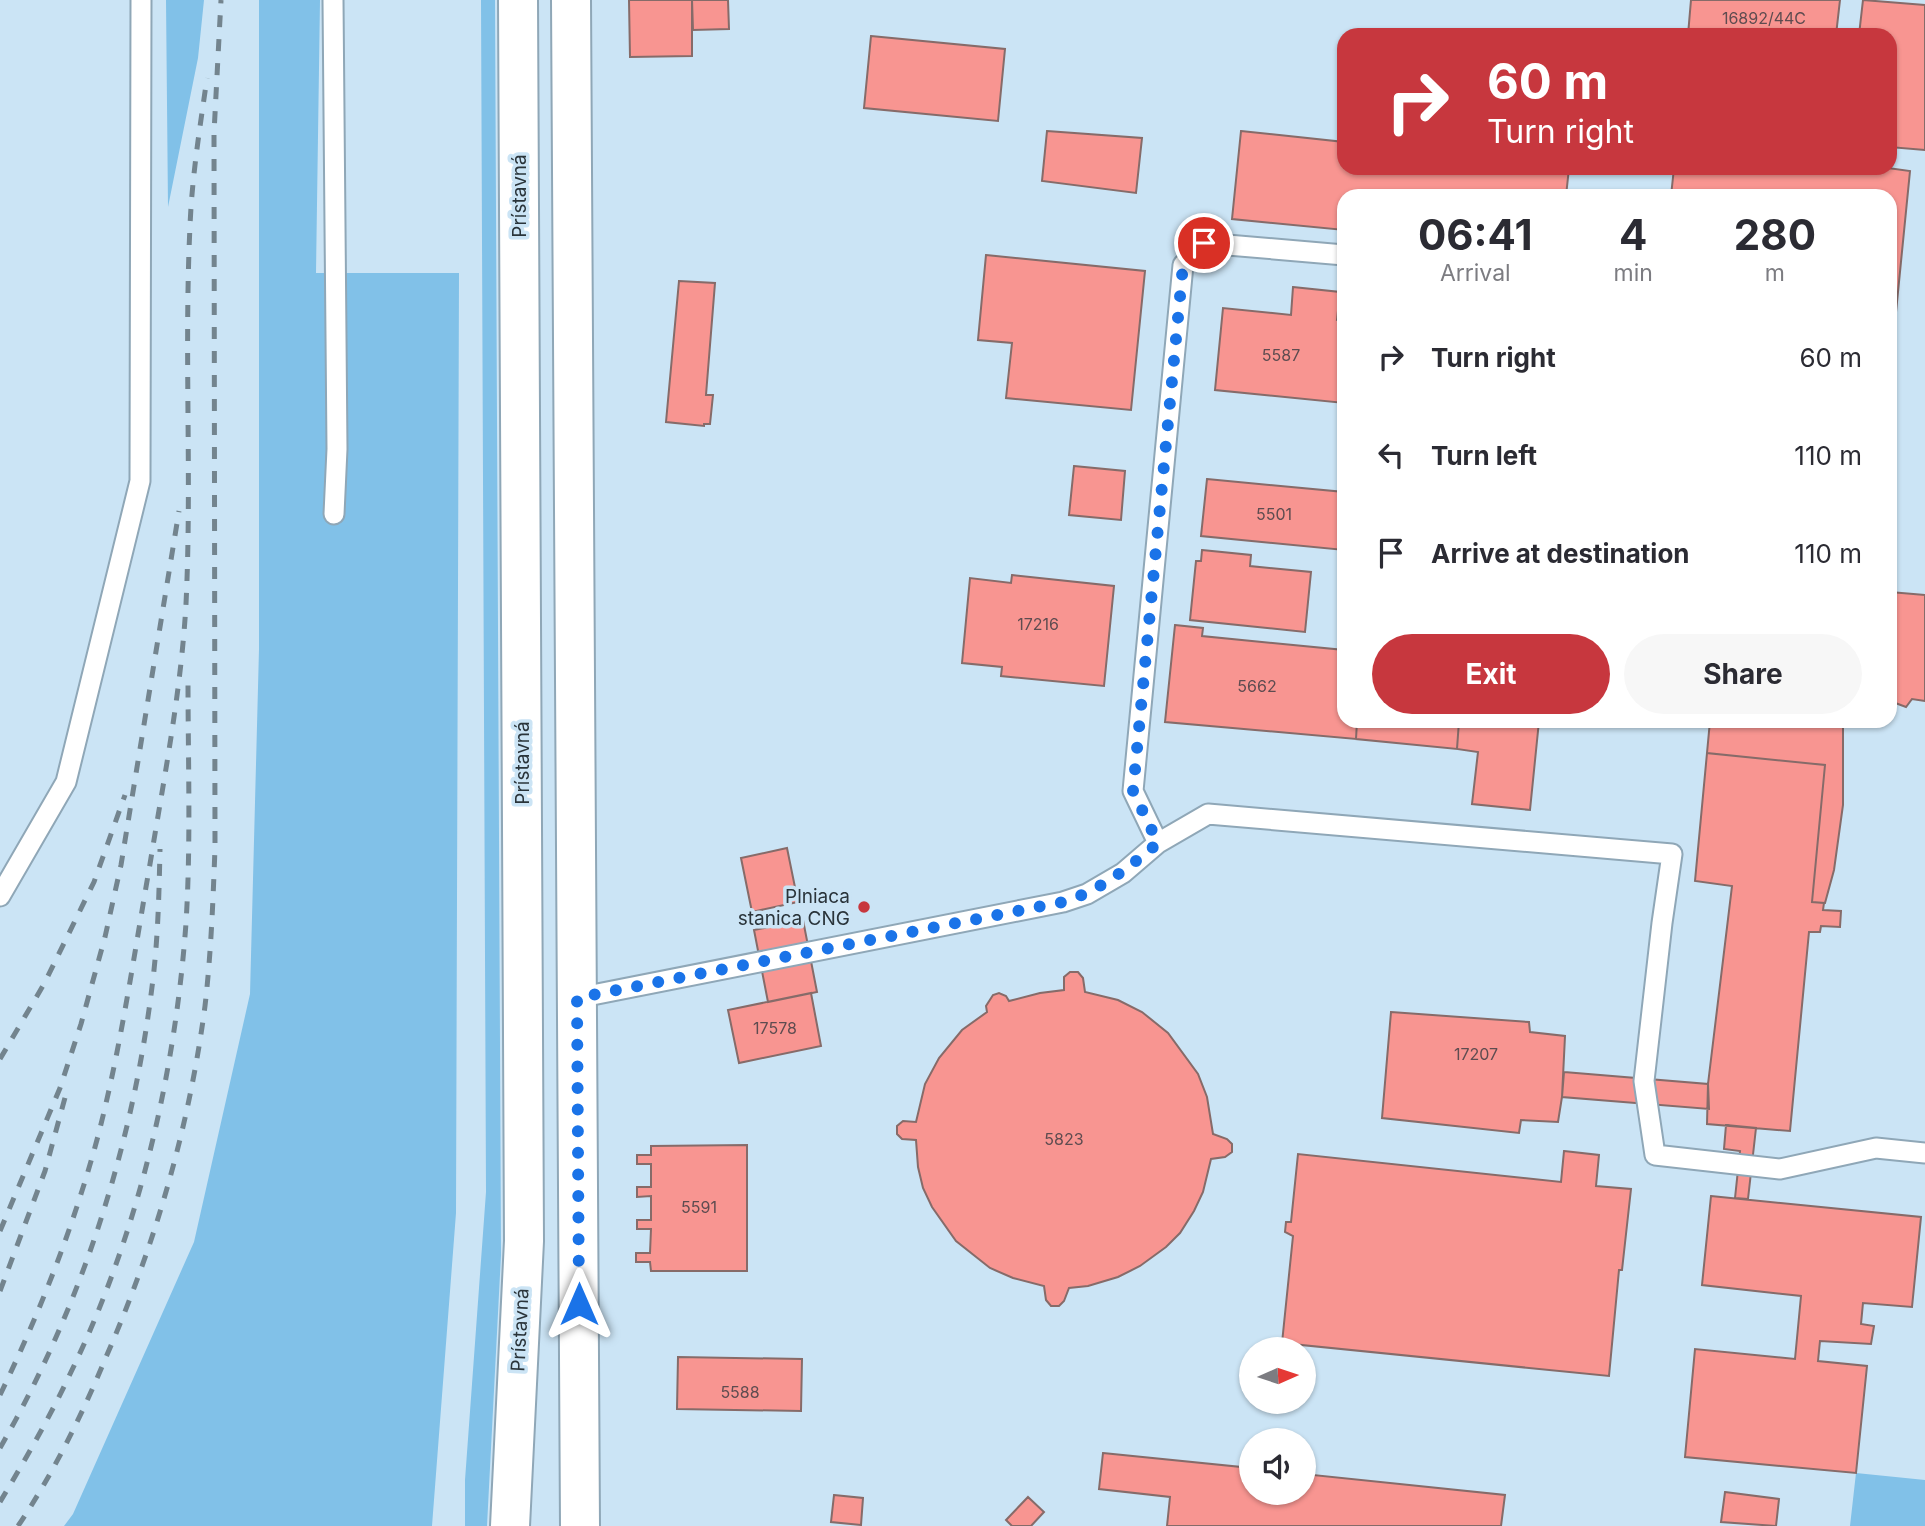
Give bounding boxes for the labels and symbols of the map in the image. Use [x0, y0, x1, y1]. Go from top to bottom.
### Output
house number: 16892/44C [1722, 8, 1806, 28]
street label: Prístavná [508, 154, 531, 238]
pin [1174, 213, 1234, 273]
house number: 5587 [1262, 345, 1300, 365]
house number: 5501 [1256, 504, 1292, 524]
house number: 17216 [1017, 614, 1059, 634]
house number: 5662 [1237, 676, 1277, 696]
street label: Prístavná [511, 721, 534, 805]
place label: Plniaca stanica CNG [738, 885, 850, 930]
marker: Plniaca stanica CNG [856, 899, 872, 915]
house number: 17578 [753, 1018, 797, 1038]
house number: 17207 [1454, 1044, 1498, 1064]
house number: 5823 [1044, 1129, 1084, 1149]
house number: 5591 [681, 1197, 717, 1217]
position arrow [542, 1267, 616, 1341]
street label: Prístavná [506, 1288, 534, 1372]
north arrow [1239, 1337, 1316, 1414]
house number: 5588 [720, 1382, 760, 1402]

